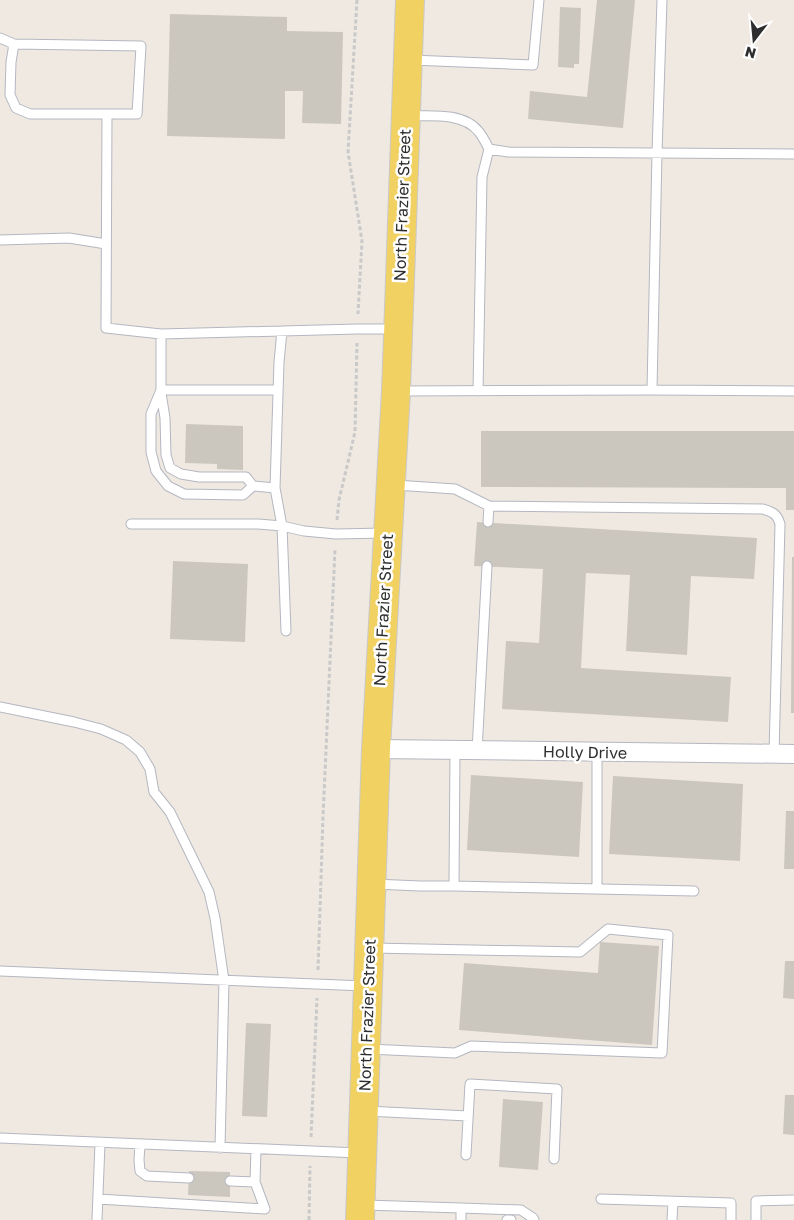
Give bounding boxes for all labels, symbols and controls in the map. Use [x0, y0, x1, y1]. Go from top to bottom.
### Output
north arrow [729, 15, 779, 65]
text: N [743, 43, 758, 63]
street label: North Frazier Street [389, 128, 415, 282]
street label: North Frazier Street [369, 533, 397, 687]
street label: Holly Drive [543, 741, 627, 763]
street label: North Frazier Street [354, 938, 380, 1092]

